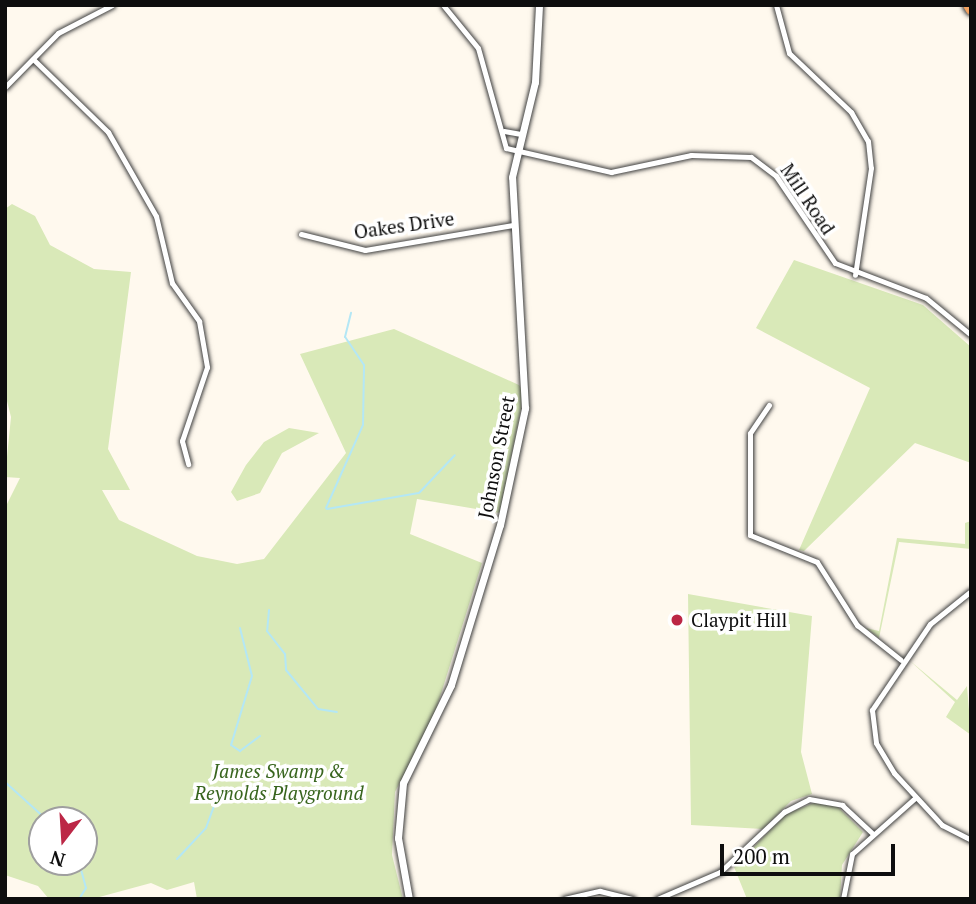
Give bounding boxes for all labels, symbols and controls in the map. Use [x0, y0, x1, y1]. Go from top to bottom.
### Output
street label: Mill Road [776, 159, 840, 239]
street label: Oakes Drive [352, 207, 456, 243]
street label: Johnson Street [473, 394, 519, 520]
place label: Claypit Hill [691, 609, 787, 631]
marker: Claypit Hill [669, 612, 685, 628]
park label: James Swamp & Reynolds Playground [194, 760, 364, 804]
north arrow [28, 806, 98, 876]
scale bar [724, 830, 899, 874]
text: 200 m [733, 842, 790, 870]
text: N [47, 846, 68, 874]

